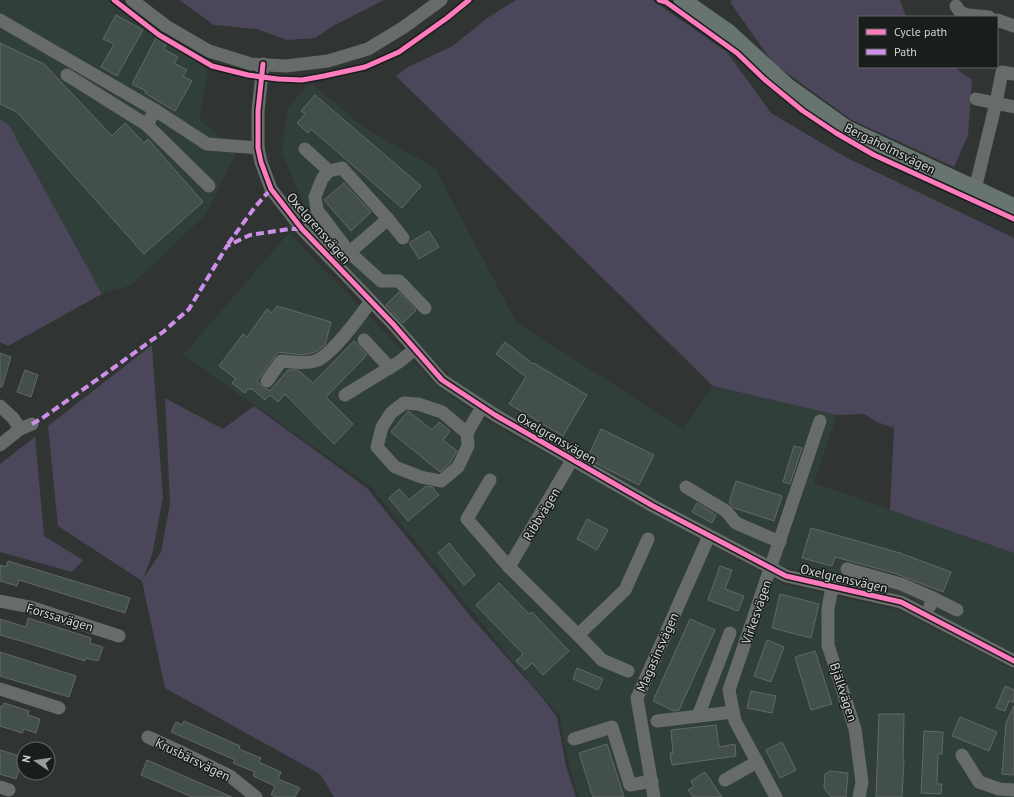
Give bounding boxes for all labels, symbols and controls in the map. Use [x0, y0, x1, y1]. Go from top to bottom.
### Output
legend [858, 16, 998, 68]
text: Cycle path [894, 24, 947, 39]
text: Path [894, 44, 917, 59]
street label: Bergaholmsvägen [841, 119, 938, 178]
street label: Oxelgrensvägen [283, 189, 354, 268]
street label: Oxelgrensvägen [514, 409, 600, 468]
street label: Ribbvägen [519, 485, 564, 544]
street label: Oxelgrensvägen [798, 560, 889, 597]
street label: Virkesvägen [737, 578, 775, 647]
street label: Forssavägen [24, 599, 95, 636]
street label: Magasinsvägen [632, 610, 683, 695]
street label: Bjälkvägen [826, 661, 861, 724]
street label: Krusbärsvägen [153, 734, 233, 785]
north arrow [16, 741, 56, 781]
text: N [19, 754, 34, 764]

